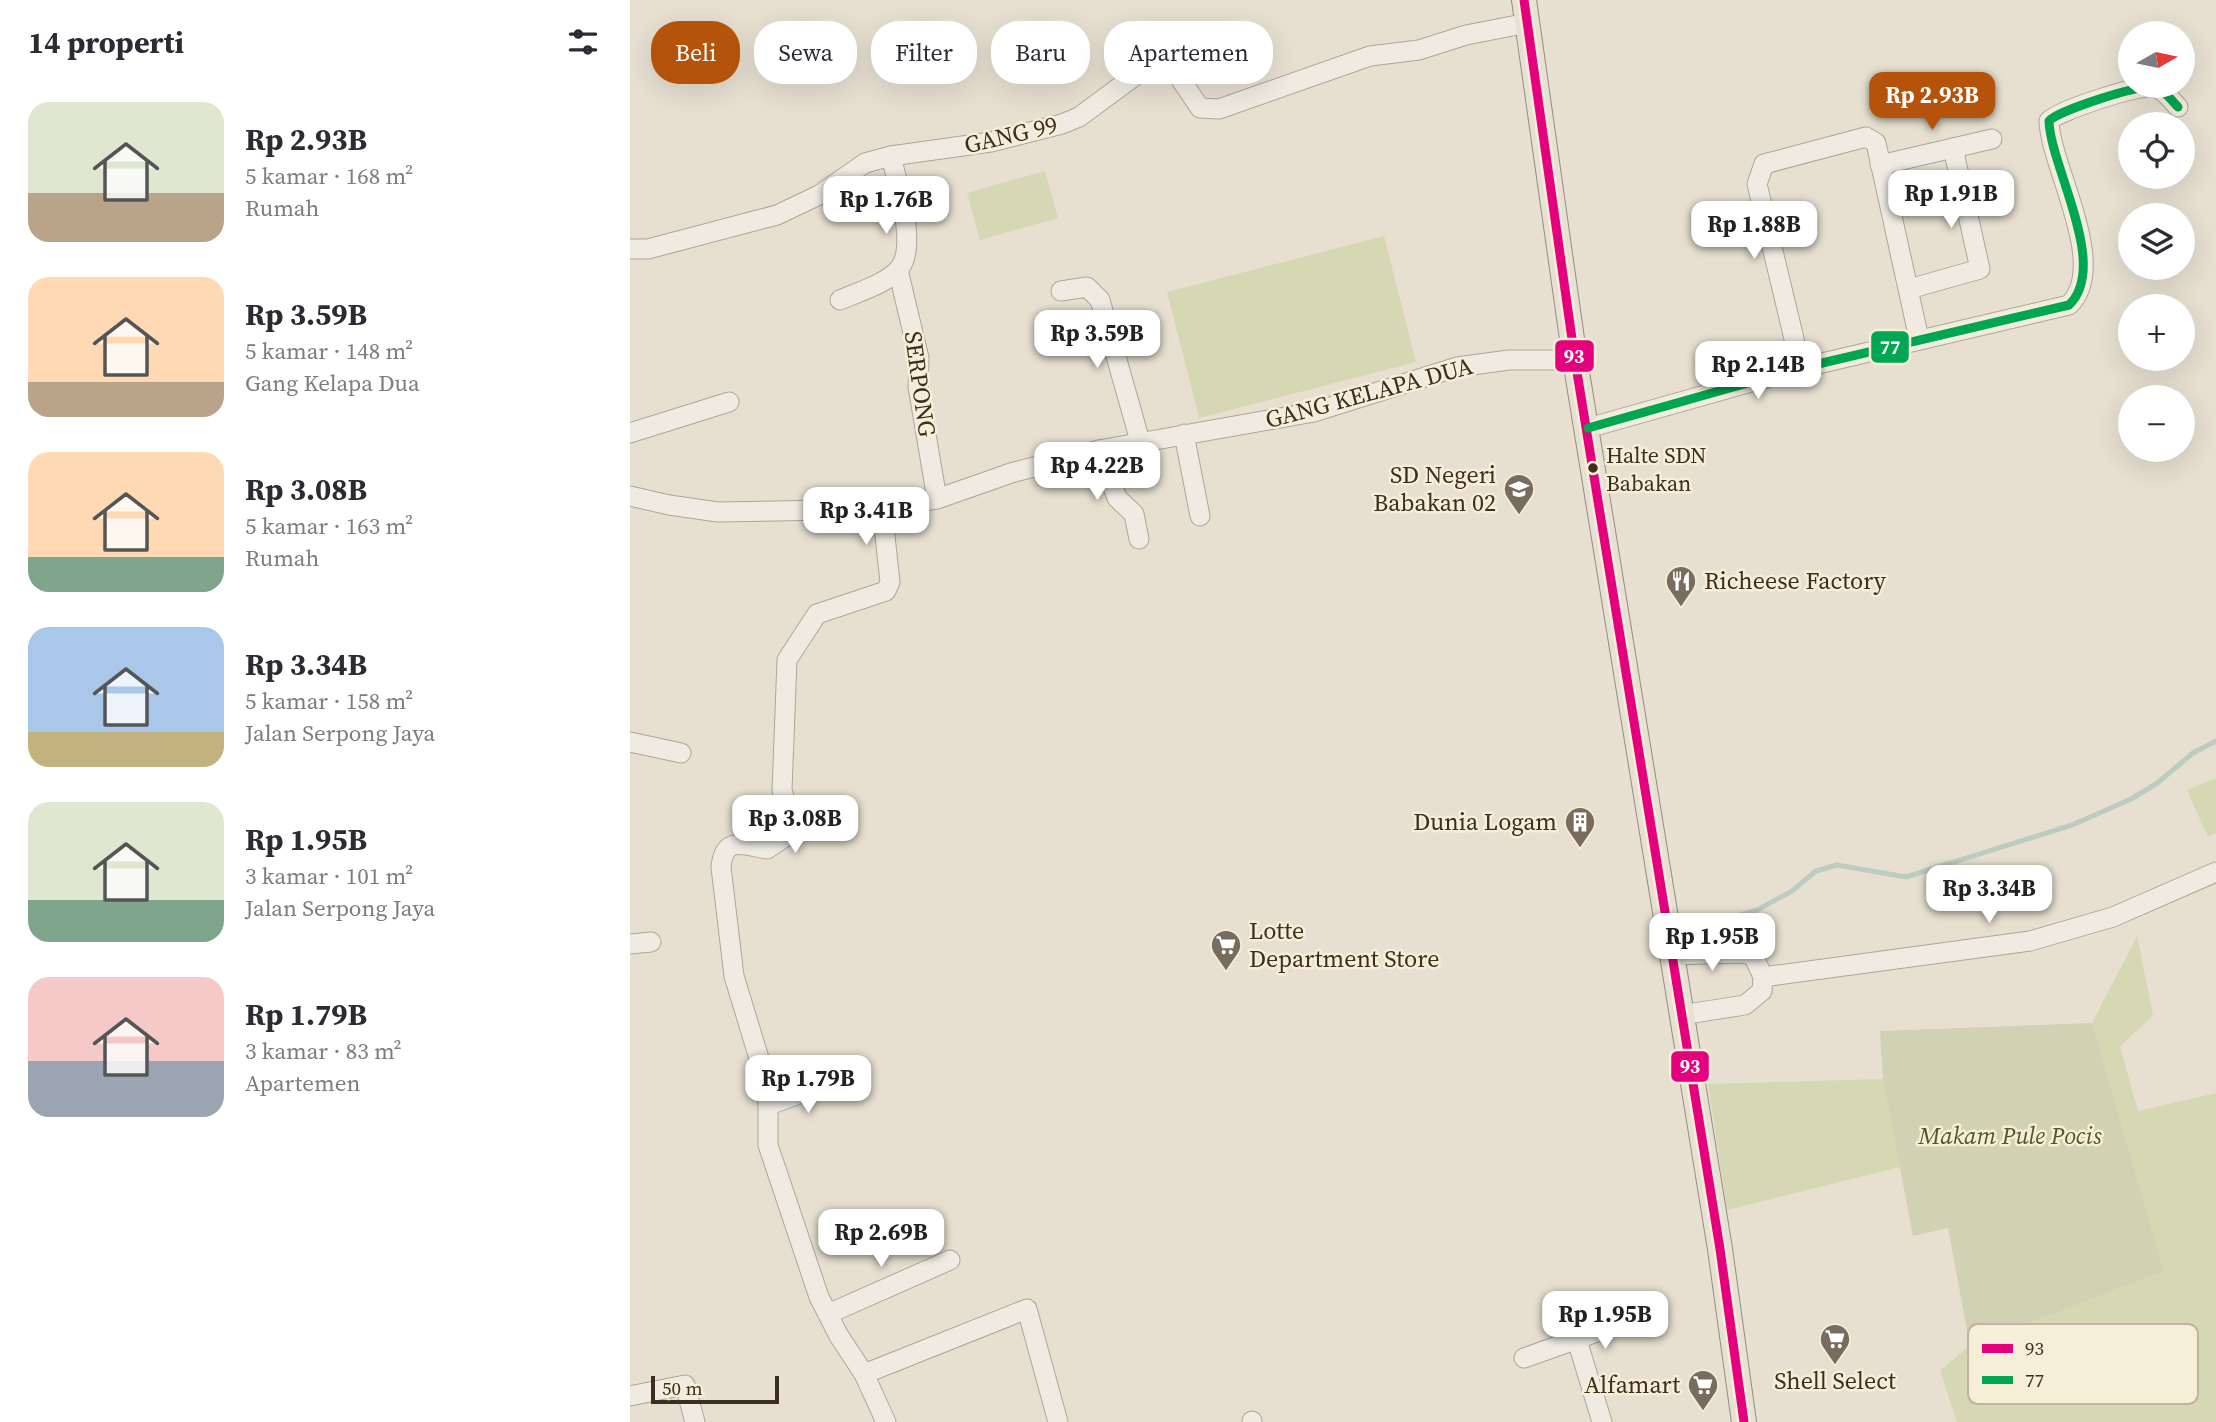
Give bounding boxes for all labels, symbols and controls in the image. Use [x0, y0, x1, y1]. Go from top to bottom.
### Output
chip: Beli [651, 21, 740, 84]
chip: Sewa [754, 21, 857, 84]
chip: Filter [871, 21, 977, 84]
chip: Baru [991, 21, 1090, 84]
chip: Apartemen [1104, 21, 1273, 84]
north arrow [2118, 21, 2194, 98]
map controls [2118, 21, 2195, 462]
text: 14 properti [28, 22, 184, 63]
icon: filters [564, 23, 602, 61]
pin: Rp 2.93B [1860, 72, 2004, 132]
text: Rp 2.93B [1885, 79, 1979, 111]
street label: GANG 99 [961, 108, 1061, 161]
button: locate [2118, 112, 2195, 189]
text: Rp 2.93B [245, 119, 367, 160]
icon: home [84, 130, 168, 214]
text: 5 kamar · 168 m² [245, 160, 413, 192]
pin: Rp 1.91B [1879, 170, 2023, 230]
pin: Rp 1.76B [814, 176, 958, 236]
text: Rp 1.91B [1904, 177, 1998, 209]
text: Rp 1.76B [839, 183, 933, 215]
text: Rumah [245, 192, 319, 224]
pin: Rp 1.88B [1682, 202, 1826, 261]
button: layers [2118, 203, 2195, 280]
text: Rp 1.88B [1707, 208, 1801, 240]
text: Rp 3.59B [245, 294, 367, 335]
button: + [2118, 294, 2195, 371]
icon: home [84, 305, 168, 389]
pin: Rp 3.59B [1025, 310, 1169, 370]
text: Rp 3.59B [1050, 317, 1144, 349]
street label: SERPONG [897, 329, 944, 439]
line badge: 77 [1870, 330, 1910, 364]
text: 77 [1880, 334, 1900, 360]
text: 5 kamar · 148 m² [245, 335, 413, 367]
line badge: 93 [1554, 339, 1595, 373]
pin: Rp 2.14B [1686, 342, 1830, 401]
text: 93 [1564, 343, 1584, 369]
text: Rp 2.14B [1711, 348, 1805, 380]
street label: GANG KELAPA DUA [1261, 349, 1476, 436]
text: Gang Kelapa Dua [245, 367, 420, 399]
button: − [2118, 385, 2195, 462]
place label: Halte SDN Babakan [1606, 440, 1707, 498]
pin: Rp 4.22B [1025, 442, 1169, 502]
text: Rp 4.22B [1050, 449, 1144, 481]
place label: SD Negeri Babakan 02 [1373, 458, 1496, 519]
marker: Halte SDN Babakan [1586, 461, 1600, 475]
text: Rp 3.08B [245, 469, 367, 510]
school or university icon: SD Negeri Babakan 02 [1502, 472, 1536, 516]
icon: home [84, 480, 168, 564]
pin: Rp 3.41B [794, 488, 938, 547]
text: Rp 3.41B [819, 494, 913, 526]
text: 5 kamar · 163 m² [245, 510, 413, 542]
text: Rumah [245, 542, 319, 574]
restaurant icon: Richeese Factory [1664, 564, 1698, 608]
place label: Richeese Factory [1704, 564, 1887, 597]
text: Rp 3.34B [245, 644, 367, 685]
icon: home [84, 655, 168, 739]
text: 5 kamar · 158 m² [245, 685, 413, 717]
text: Jalan Serpong Jaya [245, 717, 435, 749]
pin: Rp 3.08B [723, 796, 867, 855]
text: Rp 3.08B [748, 802, 842, 834]
place label: Dunia Logam [1413, 805, 1557, 838]
building icon: Dunia Logam [1563, 805, 1597, 849]
text: Rp 1.95B [245, 819, 367, 860]
icon: home [84, 830, 168, 914]
text: 3 kamar · 101 m² [245, 860, 413, 892]
pin: Rp 3.34B [1917, 866, 2061, 925]
text: Rp 3.34B [1942, 872, 2036, 904]
text: Jalan Serpong Jaya [245, 892, 435, 924]
place label: Lotte Department Store [1249, 914, 1439, 975]
pin: Rp 1.95B [1640, 914, 1784, 973]
text: Rp 1.95B [1665, 920, 1759, 952]
supermarket icon: Lotte Department Store [1209, 928, 1243, 972]
text: Rp 1.79B [245, 994, 367, 1035]
icon: home [84, 1005, 168, 1089]
text: 3 kamar · 83 m² [245, 1035, 402, 1067]
line badge: 93 [1670, 1050, 1710, 1083]
text: 93 [1680, 1053, 1700, 1079]
pin: Rp 1.79B [736, 1056, 880, 1115]
text: Rp 1.79B [761, 1062, 855, 1094]
text: Apartemen [245, 1067, 360, 1099]
park label: Makam Pule Pocis [1917, 1119, 2102, 1152]
pin: Rp 2.69B [809, 1210, 953, 1269]
text: Rp 2.69B [834, 1216, 928, 1248]
pin: Rp 1.95B [1533, 1292, 1677, 1351]
text: Rp 1.95B [1558, 1298, 1652, 1330]
supermarket icon: Shell Select [1818, 1322, 1852, 1366]
legend [1968, 1324, 2198, 1404]
text: 93 [2025, 1335, 2044, 1361]
place label: Shell Select [1774, 1364, 1896, 1397]
text: 77 [2025, 1367, 2044, 1393]
place label: Alfamart [1584, 1368, 1680, 1401]
supermarket icon: Alfamart [1686, 1368, 1720, 1412]
scale bar [651, 1373, 779, 1405]
text: 50 m [662, 1375, 703, 1401]

